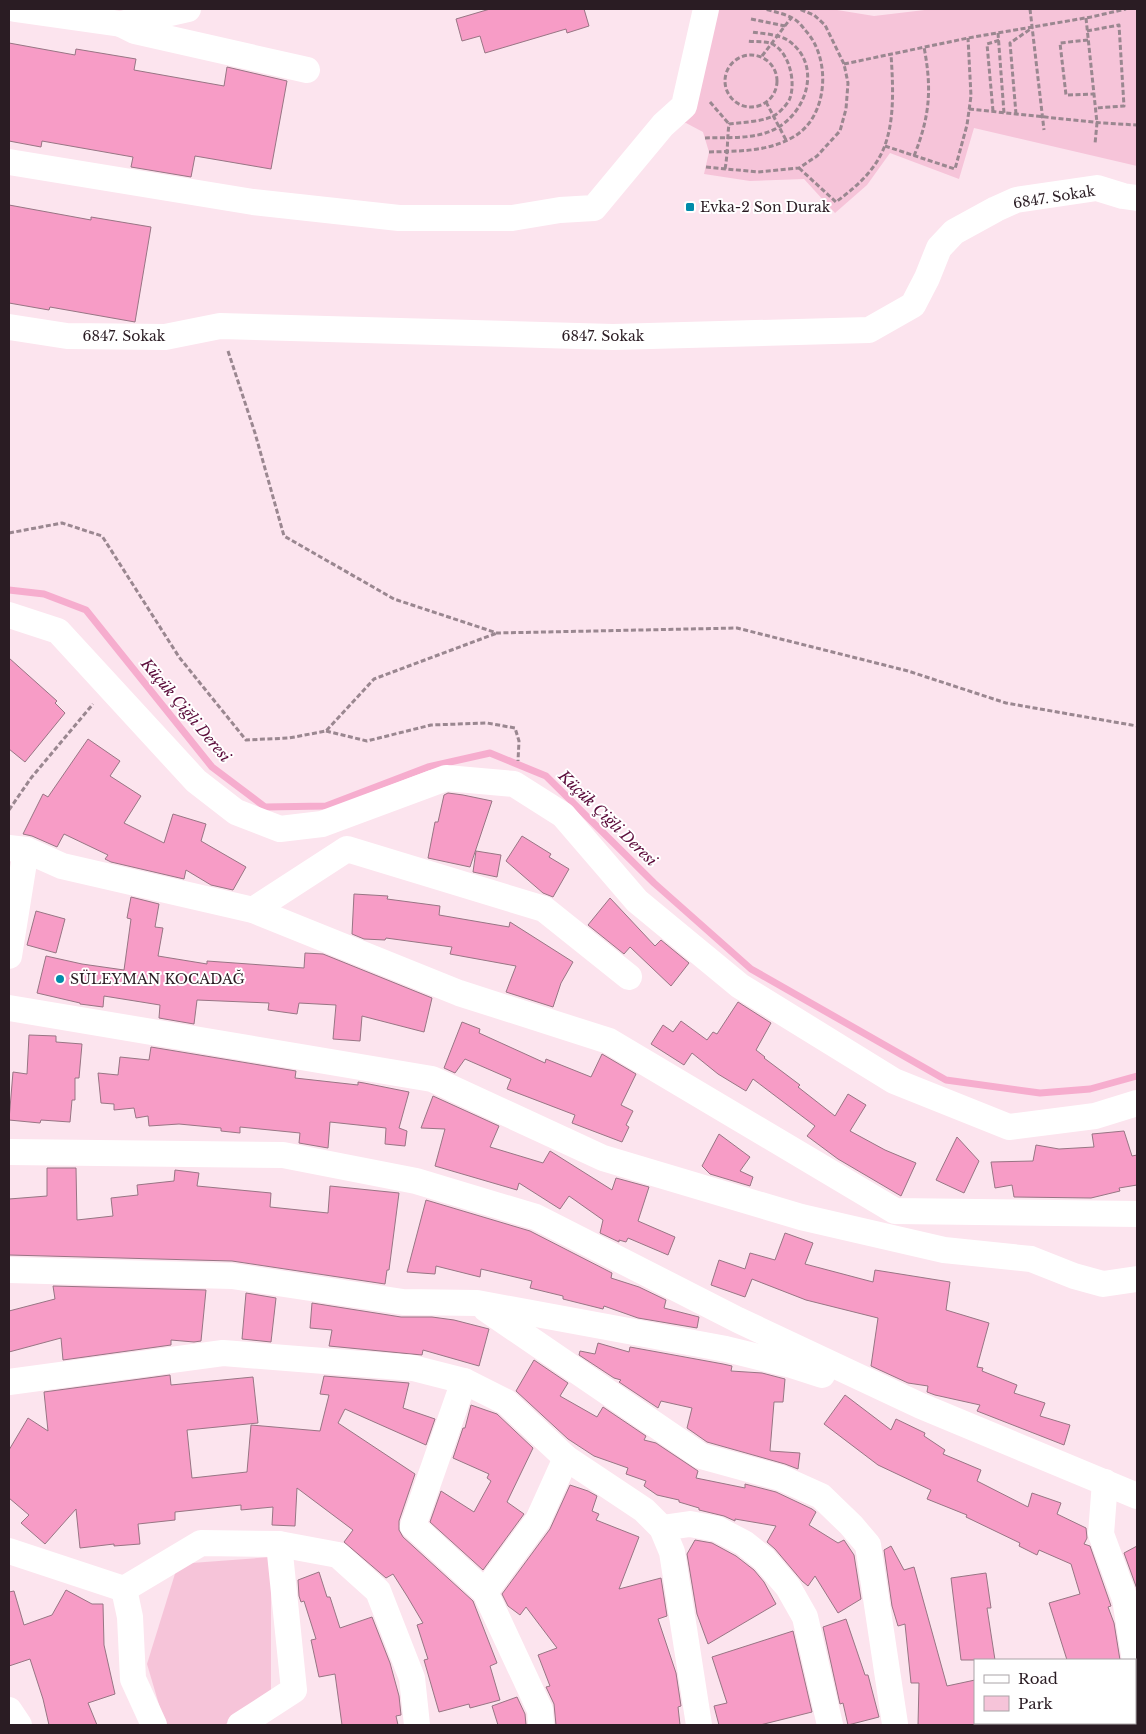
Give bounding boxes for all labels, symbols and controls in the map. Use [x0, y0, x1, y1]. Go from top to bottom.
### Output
street label: 6847. Sokak [1012, 182, 1097, 212]
place label: Evka-2 Son Durak [700, 198, 831, 216]
marker: Evka-2 Son Durak [684, 201, 696, 213]
street label: 6847. Sokak [83, 327, 166, 345]
street label: 6847. Sokak [562, 327, 645, 345]
water label: Küçük Çiğli Deresi [136, 653, 235, 766]
water label: Küçük Çiğli Deresi [554, 765, 662, 870]
place label: SÜLEYMAN KOCADAĞ [70, 969, 245, 988]
marker: SÜLEYMAN KOCADAĞ [54, 973, 66, 985]
legend [974, 1659, 1136, 1724]
text: Road [1018, 1669, 1058, 1688]
text: Park [1018, 1694, 1054, 1713]

